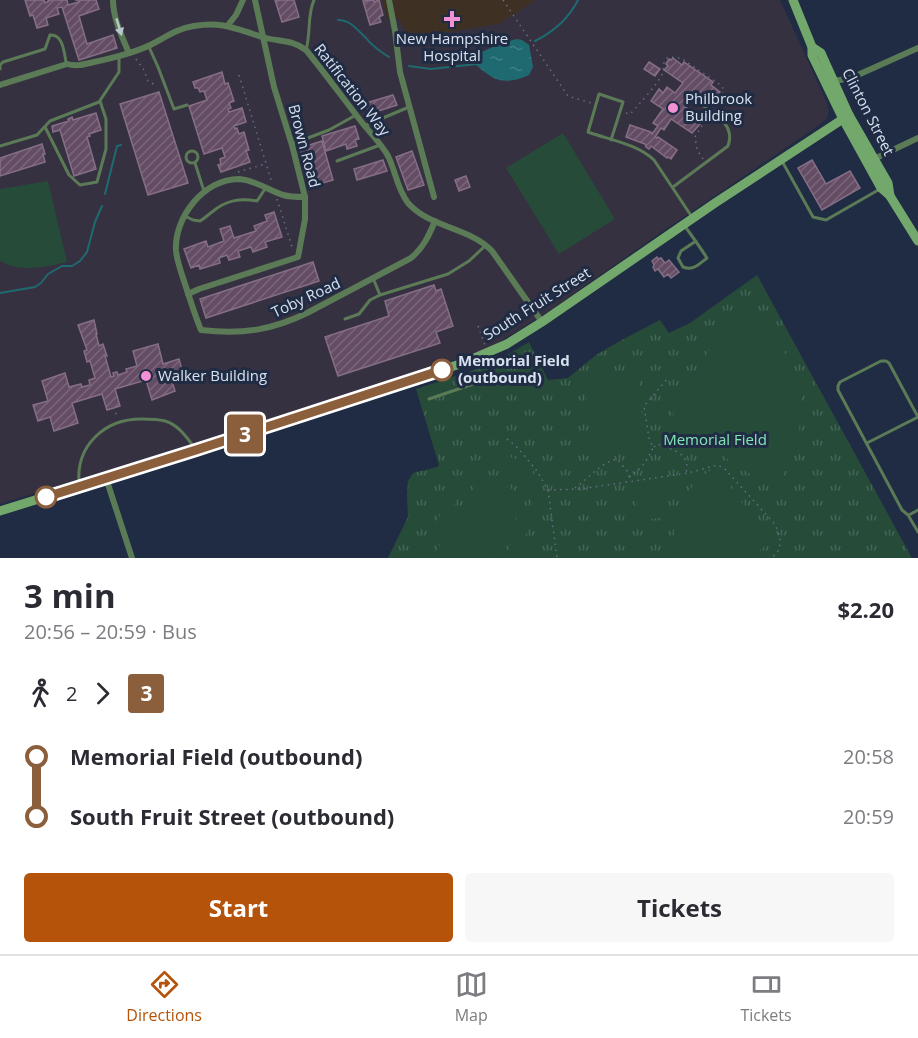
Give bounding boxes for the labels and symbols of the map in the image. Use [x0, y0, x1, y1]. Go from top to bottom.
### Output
marker: New Hampshire Hospital [443, 10, 461, 28]
one-way arrow [115, 18, 124, 36]
place label: New Hampshire Hospital [396, 28, 508, 65]
street label: Ratification Way [310, 39, 395, 140]
street label: Clinton Street [838, 64, 900, 159]
place label: Philbrook Building [685, 88, 752, 125]
marker: Philbrook Building [666, 101, 680, 115]
street label: Brown Road [284, 102, 326, 190]
street label: South Fruit Street [479, 262, 594, 344]
street label: Toby Road [268, 272, 343, 322]
place label: Memorial Field (outbound) [458, 350, 570, 387]
marker: Memorial Field (outbound) [431, 359, 453, 381]
place label: Walker Building [158, 365, 267, 385]
marker: Walker Building [139, 369, 153, 383]
line badge: 3 [226, 414, 264, 454]
park label: Memorial Field [663, 429, 767, 449]
unlabelled marker [35, 486, 57, 508]

